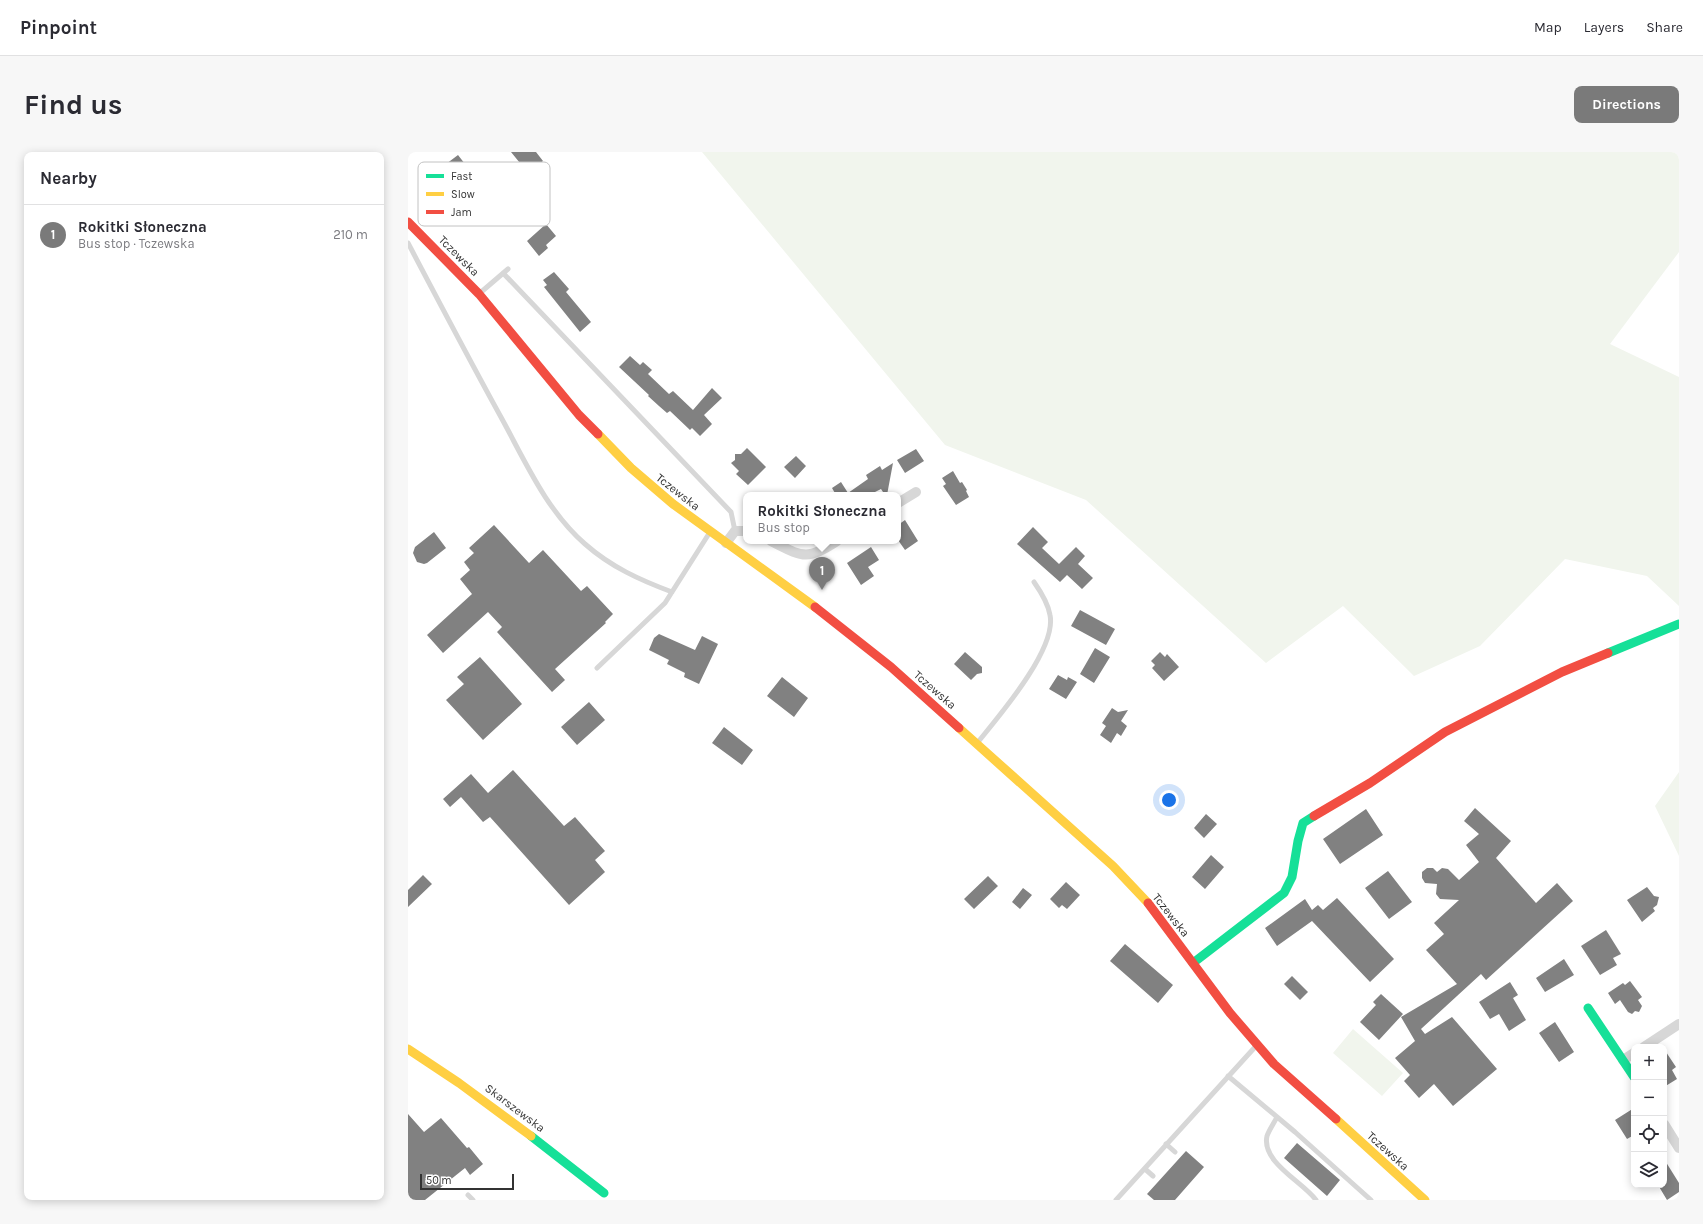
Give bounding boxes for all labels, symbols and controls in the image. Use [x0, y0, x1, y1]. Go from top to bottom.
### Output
text: Pinpoint [20, 17, 97, 39]
text: Map [1534, 19, 1562, 36]
text: Layers [1584, 19, 1624, 36]
text: Share [1646, 19, 1683, 36]
button: Directions [1574, 86, 1679, 123]
text: Find us [24, 88, 123, 121]
legend [418, 162, 550, 226]
text: Nearby [40, 168, 97, 188]
text: Fast [451, 170, 472, 183]
text: Slow [451, 188, 475, 201]
text: Jam [451, 206, 472, 219]
text: Rokitki Słoneczna [78, 218, 207, 236]
text: 1 [51, 227, 55, 242]
text: 210 m [333, 227, 368, 242]
street label: Tczewska [436, 233, 482, 279]
text: Bus stop · Tczewska [78, 236, 195, 251]
street label: Tczewska [653, 471, 703, 513]
popup [743, 492, 901, 544]
text: Rokitki Słoneczna [758, 502, 886, 520]
text: Bus stop [758, 520, 810, 535]
pin: 1 [809, 557, 835, 590]
street label: Tczewska [911, 668, 959, 712]
your location [1159, 790, 1179, 810]
street label: Tczewska [1150, 890, 1192, 940]
map controls [1631, 1044, 1667, 1188]
button: + [1631, 1044, 1667, 1080]
button: − [1631, 1080, 1667, 1116]
street label: Skarszewska [482, 1081, 548, 1135]
button: locate [1631, 1116, 1667, 1152]
street label: Tczewska [1364, 1129, 1412, 1173]
button: layers [1631, 1152, 1667, 1188]
scale bar [420, 1172, 514, 1191]
text: 50 m [426, 1174, 452, 1187]

